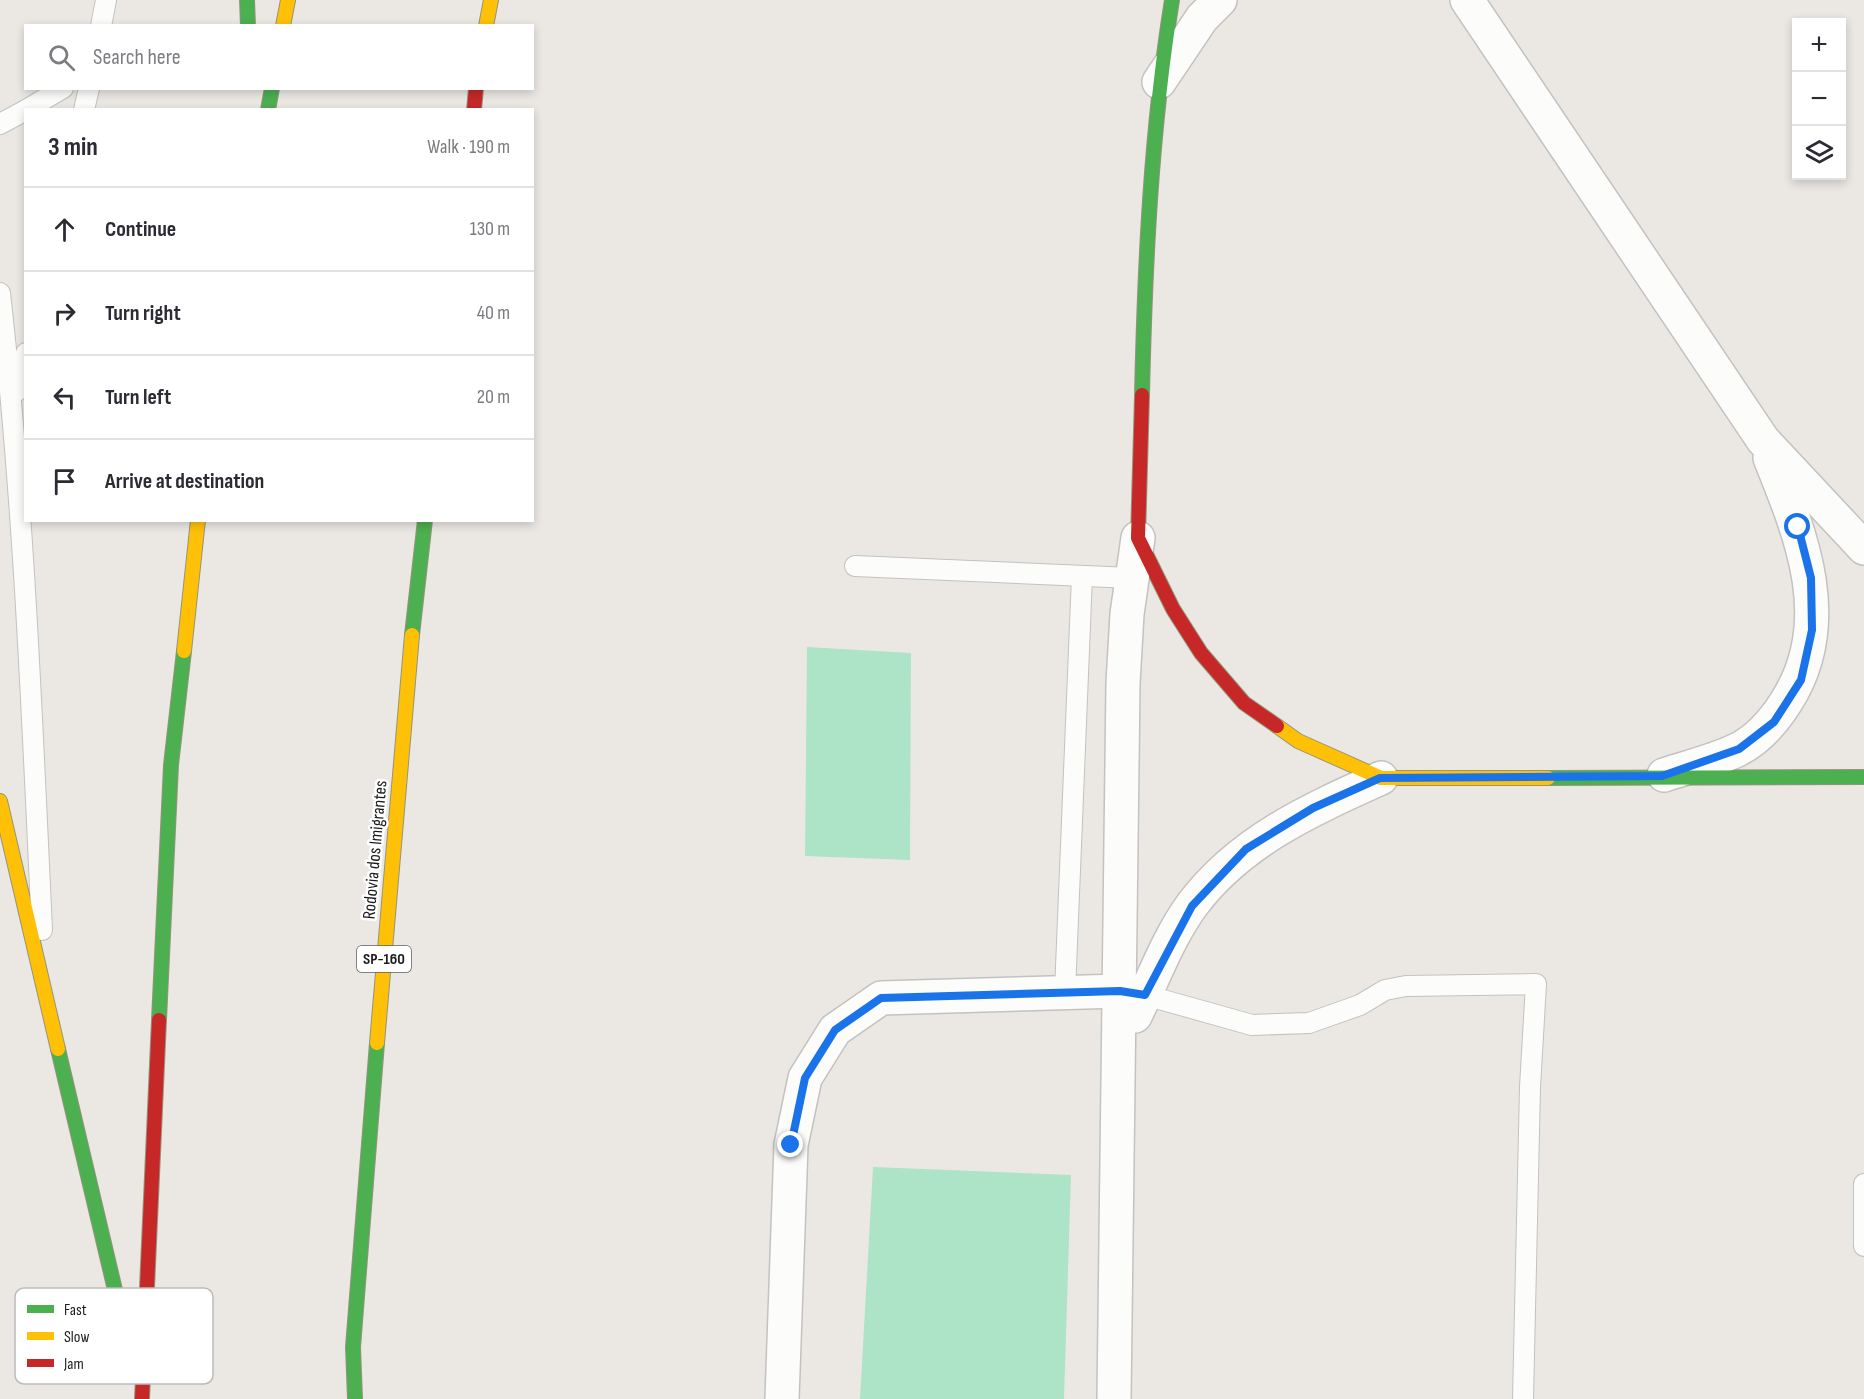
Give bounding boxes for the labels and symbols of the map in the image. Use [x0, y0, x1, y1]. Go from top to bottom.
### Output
route start [1784, 513, 1810, 539]
street label: Rodovia dos Imigrantes [358, 780, 392, 920]
road number: SP-160 [357, 946, 411, 972]
route end [777, 1131, 803, 1157]
legend [15, 1288, 213, 1384]
text: Fast [64, 1301, 87, 1320]
text: Slow [64, 1328, 89, 1347]
text: Jam [63, 1355, 84, 1374]

